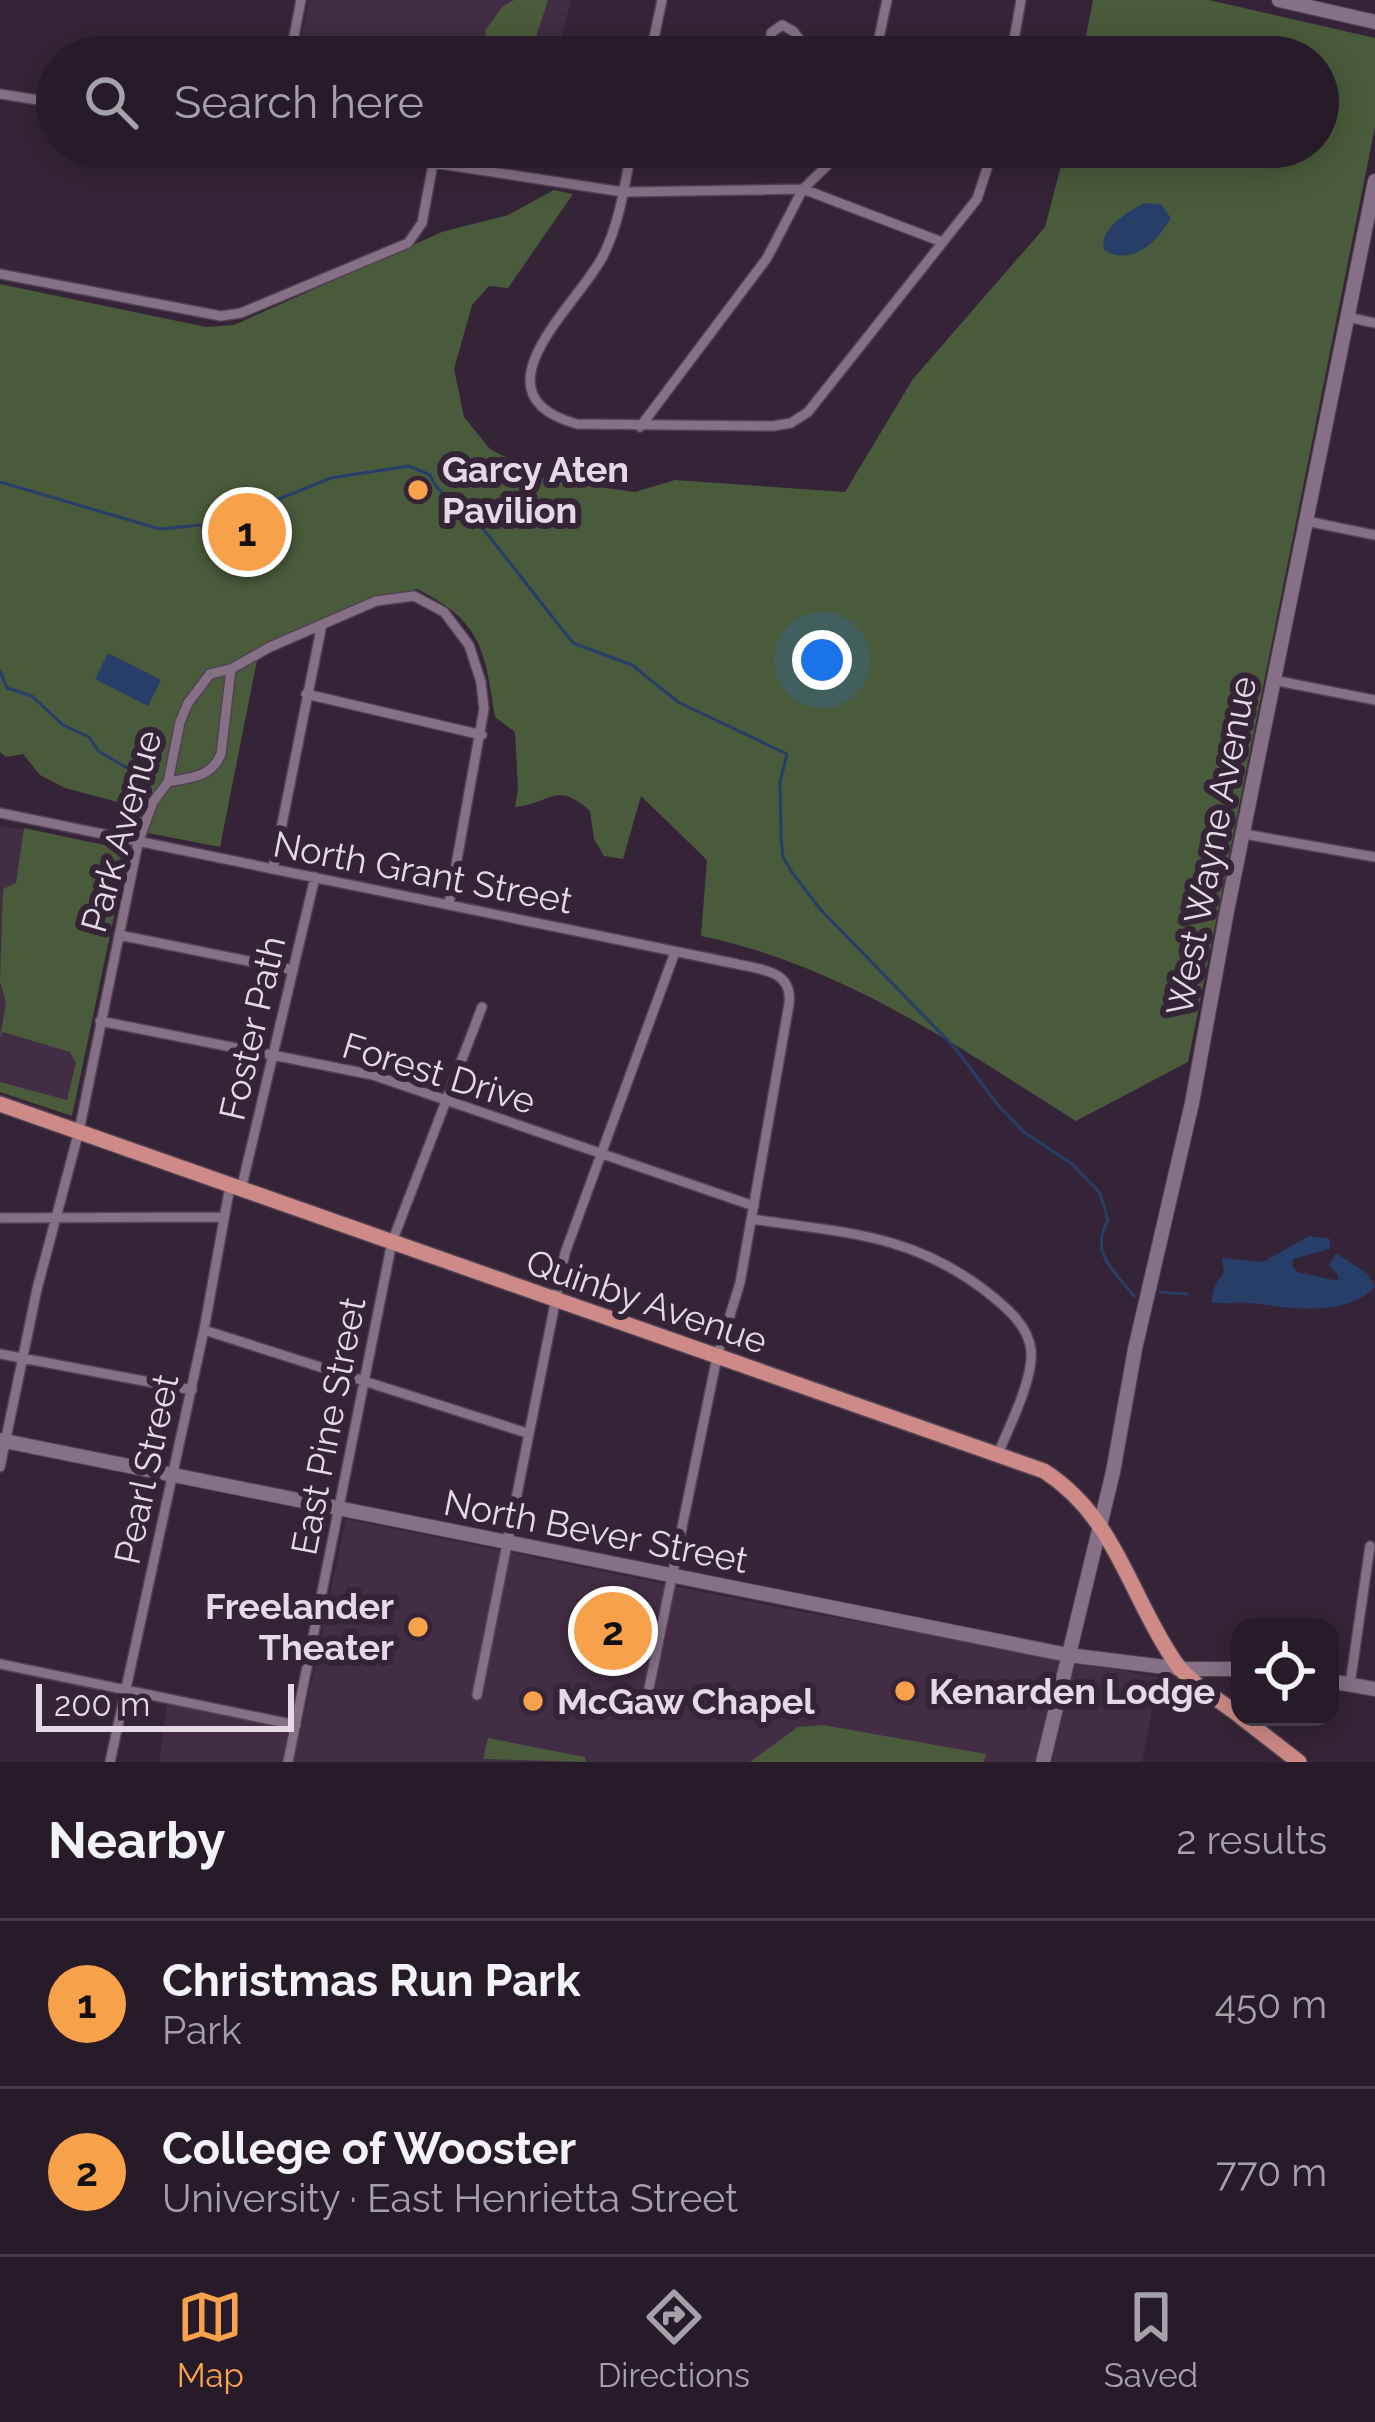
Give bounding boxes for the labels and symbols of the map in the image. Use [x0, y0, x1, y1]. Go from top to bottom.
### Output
place label: Garcy Aten Pavilion [442, 448, 629, 531]
marker: Garcy Aten Pavilion [405, 477, 431, 503]
pin: 1 [208, 487, 286, 577]
your location [792, 630, 852, 690]
street label: West Wayne Avenue [1158, 673, 1264, 1019]
street label: Park Avenue [72, 725, 170, 937]
street label: North Grant Street [270, 822, 576, 922]
street label: Foster Path [210, 932, 294, 1124]
street label: Forest Drive [338, 1024, 540, 1122]
street label: Quinby Avenue [521, 1240, 773, 1362]
street label: East Pine Street [282, 1294, 374, 1558]
street label: Pearl Street [105, 1370, 187, 1568]
street label: North Bever Street [440, 1481, 752, 1581]
place label: Freelander Theater [205, 1585, 394, 1668]
pin: 2 [574, 1586, 652, 1676]
marker: Freelander Theater [405, 1614, 431, 1640]
place label: Kenarden Lodge [929, 1670, 1215, 1712]
scale bar [36, 1678, 294, 1731]
marker: Kenarden Lodge [892, 1678, 918, 1704]
place label: McGaw Chapel [557, 1680, 815, 1722]
marker: McGaw Chapel [520, 1688, 546, 1714]

